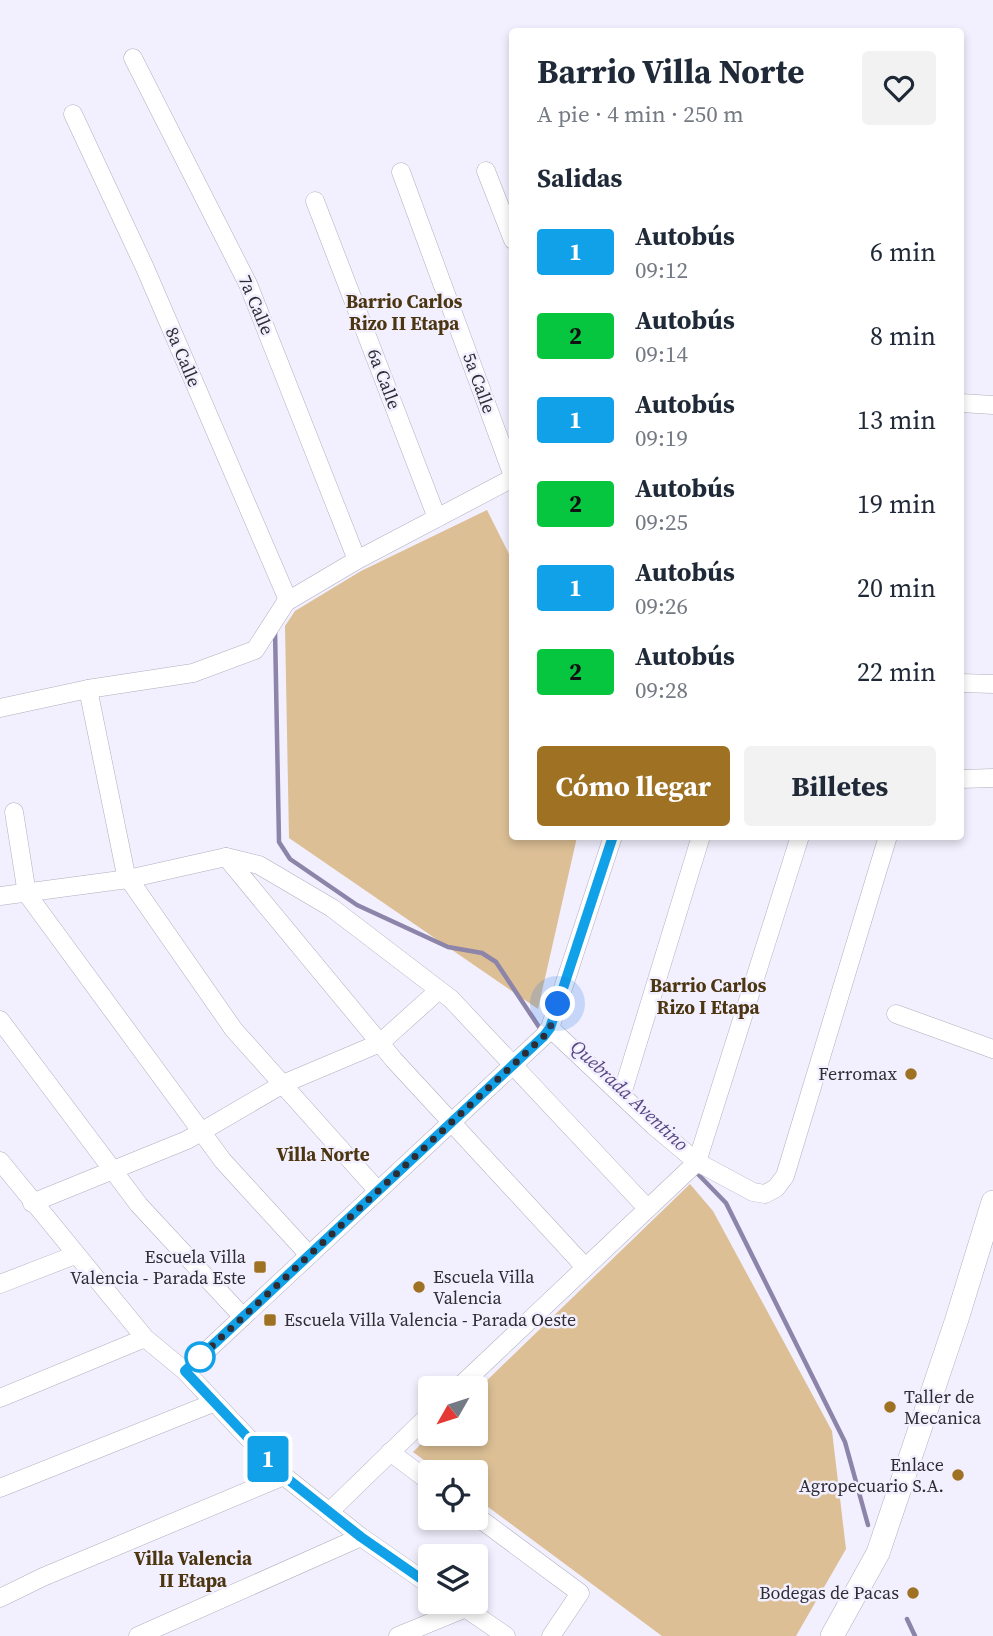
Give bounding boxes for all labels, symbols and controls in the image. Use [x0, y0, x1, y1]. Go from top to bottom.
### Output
text: Barrio Villa Norte [537, 49, 804, 94]
button: heart [862, 51, 936, 125]
text: A pie · 4 min · 250 m [537, 98, 744, 130]
text: Salidas [537, 160, 622, 196]
text: Autobús [635, 218, 735, 254]
text: 6 min [870, 234, 936, 270]
text: 1 [569, 235, 582, 268]
text: 09:12 [635, 254, 688, 286]
street label: 7a Calle [233, 271, 280, 339]
district label: Barrio Carlos Rizo II Etapa [346, 288, 463, 336]
text: Autobús [635, 302, 735, 338]
text: 8 min [870, 318, 936, 354]
text: 2 [569, 319, 582, 352]
street label: 8a Calle [160, 323, 207, 391]
text: 09:14 [635, 338, 688, 370]
street label: 6a Calle [362, 345, 407, 413]
street label: 5a Calle [457, 349, 502, 417]
text: Autobús [635, 386, 735, 422]
text: 13 min [857, 402, 936, 438]
text: 1 [569, 403, 582, 436]
text: 09:19 [635, 422, 688, 454]
text: Autobús [635, 470, 735, 506]
text: 19 min [857, 486, 936, 522]
text: 2 [569, 487, 582, 520]
text: 09:25 [635, 506, 688, 538]
text: Autobús [635, 554, 735, 590]
text: 20 min [857, 570, 936, 606]
text: 1 [569, 571, 582, 604]
text: 09:26 [635, 590, 688, 622]
text: Autobús [635, 638, 735, 674]
text: 22 min [857, 654, 936, 690]
text: 2 [569, 655, 582, 688]
text: 09:28 [635, 674, 688, 706]
button: Cómo llegar [537, 746, 730, 826]
button: Billetes [744, 746, 936, 826]
district label: Barrio Carlos Rizo I Etapa [650, 972, 767, 1020]
your location [540, 986, 575, 1021]
water label: Quebrada Aventino [565, 1034, 695, 1156]
place label: Ferromax [818, 1061, 898, 1086]
marker: Ferromax [903, 1066, 919, 1082]
district label: Villa Norte [276, 1141, 370, 1167]
place label: Escuela Villa Valencia - Parada Este [70, 1244, 247, 1290]
marker: Escuela Villa Valencia - Parada Este [252, 1259, 268, 1275]
place label: Escuela Villa Valencia [433, 1264, 535, 1310]
marker: Escuela Villa Valencia [411, 1279, 427, 1295]
place label: Escuela Villa Valencia - Parada Oeste [284, 1307, 576, 1332]
marker: Escuela Villa Valencia - Parada Oeste [262, 1312, 278, 1328]
unlabelled marker [185, 1342, 215, 1372]
north arrow [418, 1376, 488, 1446]
map controls [418, 1376, 488, 1614]
place label: Taller de Mecanica [904, 1384, 982, 1430]
marker: Taller de Mecanica [882, 1399, 898, 1415]
line badge: 1 [245, 1436, 291, 1482]
text: 1 [261, 1442, 275, 1475]
place label: Enlace Agropecuario S.A. [799, 1452, 944, 1498]
button: locate [418, 1460, 488, 1530]
marker: Enlace Agropecuario S.A. [950, 1467, 966, 1483]
button: layers [418, 1544, 488, 1614]
district label: Villa Valencia II Etapa [134, 1545, 253, 1593]
place label: Bodegas de Pacas [759, 1580, 899, 1605]
marker: Bodegas de Pacas [905, 1585, 921, 1601]

